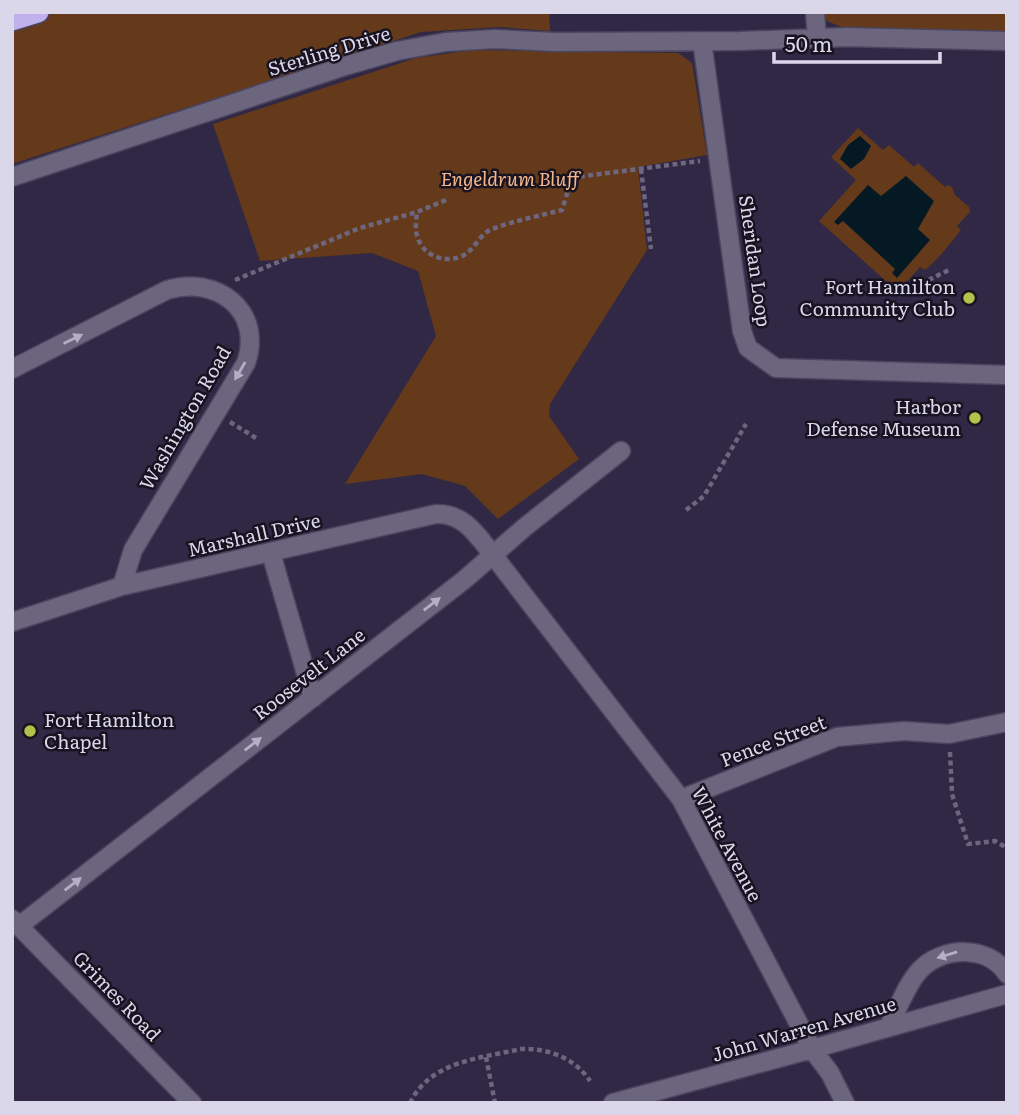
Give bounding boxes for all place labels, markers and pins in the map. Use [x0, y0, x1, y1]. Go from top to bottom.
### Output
place label: Fort Hamilton Community Club [799, 272, 955, 322]
marker: Fort Hamilton Community Club [961, 290, 977, 306]
place label: Harbor Defense Museum [806, 392, 961, 442]
marker: Harbor Defense Museum [967, 410, 983, 426]
place label: Fort Hamilton Chapel [44, 705, 174, 755]
marker: Fort Hamilton Chapel [22, 723, 38, 739]

